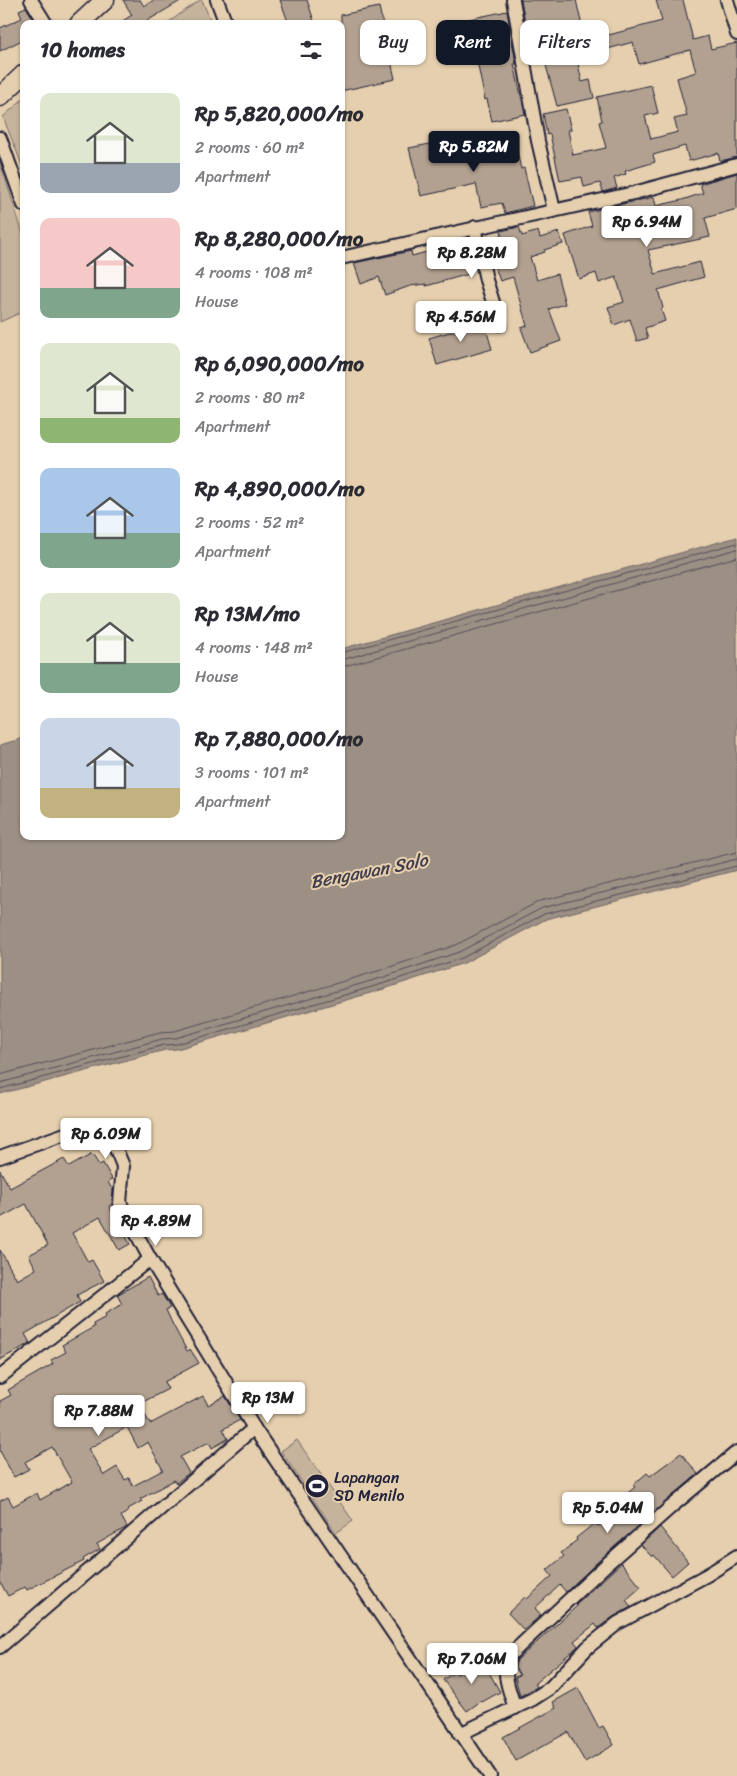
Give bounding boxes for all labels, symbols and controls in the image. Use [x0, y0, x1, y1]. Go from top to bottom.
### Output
chip: Buy [360, 20, 426, 65]
chip: Rent [436, 20, 510, 65]
chip: Filters [520, 20, 609, 65]
text: 10 homes [40, 31, 125, 69]
icon: filters [297, 36, 325, 64]
text: Rp 5,820,000/mo [195, 95, 364, 133]
icon: home [80, 113, 140, 173]
pin: Rp 5.82M [422, 130, 526, 173]
text: Rp 5.82M [440, 132, 508, 161]
text: 2 rooms · 60 m² [195, 133, 305, 162]
text: Apartment [195, 162, 271, 191]
pin: Rp 6.94M [595, 206, 699, 248]
text: Rp 6.94M [612, 207, 682, 236]
text: Rp 8,280,000/mo [195, 220, 363, 258]
pin: Rp 8.28M [420, 236, 524, 279]
icon: home [80, 238, 140, 298]
text: Rp 8.28M [438, 238, 506, 267]
text: 4 rooms · 108 m² [195, 258, 313, 287]
text: House [195, 287, 238, 316]
pin: Rp 4.56M [409, 300, 513, 343]
text: Rp 4.56M [426, 302, 496, 331]
text: Rp 6,090,000/mo [195, 345, 364, 383]
icon: home [80, 363, 140, 423]
text: 2 rooms · 80 m² [195, 383, 305, 412]
text: Apartment [195, 412, 271, 441]
text: Rp 4,890,000/mo [195, 470, 365, 508]
icon: home [80, 488, 140, 548]
text: 2 rooms · 52 m² [195, 508, 304, 537]
text: Apartment [195, 537, 271, 566]
text: Rp 13M/mo [195, 595, 300, 633]
icon: home [80, 613, 140, 673]
text: 4 rooms · 148 m² [195, 633, 313, 662]
text: House [195, 662, 238, 691]
text: Rp 7,880,000/mo [195, 720, 363, 758]
icon: home [80, 738, 140, 798]
text: 3 rooms · 101 m² [195, 758, 309, 787]
text: Apartment [195, 787, 271, 816]
water label: Bengawan Solo [308, 844, 432, 898]
pin: Rp 6.09M [54, 1118, 158, 1160]
text: Rp 6.09M [71, 1119, 141, 1148]
pin: Rp 4.89M [104, 1204, 208, 1247]
text: Rp 4.89M [121, 1206, 191, 1235]
pin: Rp 13M [227, 1382, 309, 1424]
text: Rp 13M [242, 1383, 294, 1412]
pin: Rp 7.88M [47, 1394, 151, 1437]
text: Rp 7.88M [65, 1396, 133, 1425]
place label: Lapangan SD Menilo [334, 1463, 405, 1510]
sports icon: Lapangan SD Menilo [304, 1473, 330, 1499]
pin: Rp 5.04M [556, 1492, 660, 1534]
text: Rp 5.04M [573, 1493, 643, 1522]
pin: Rp 7.06M [420, 1642, 524, 1685]
text: Rp 7.06M [438, 1644, 506, 1673]

